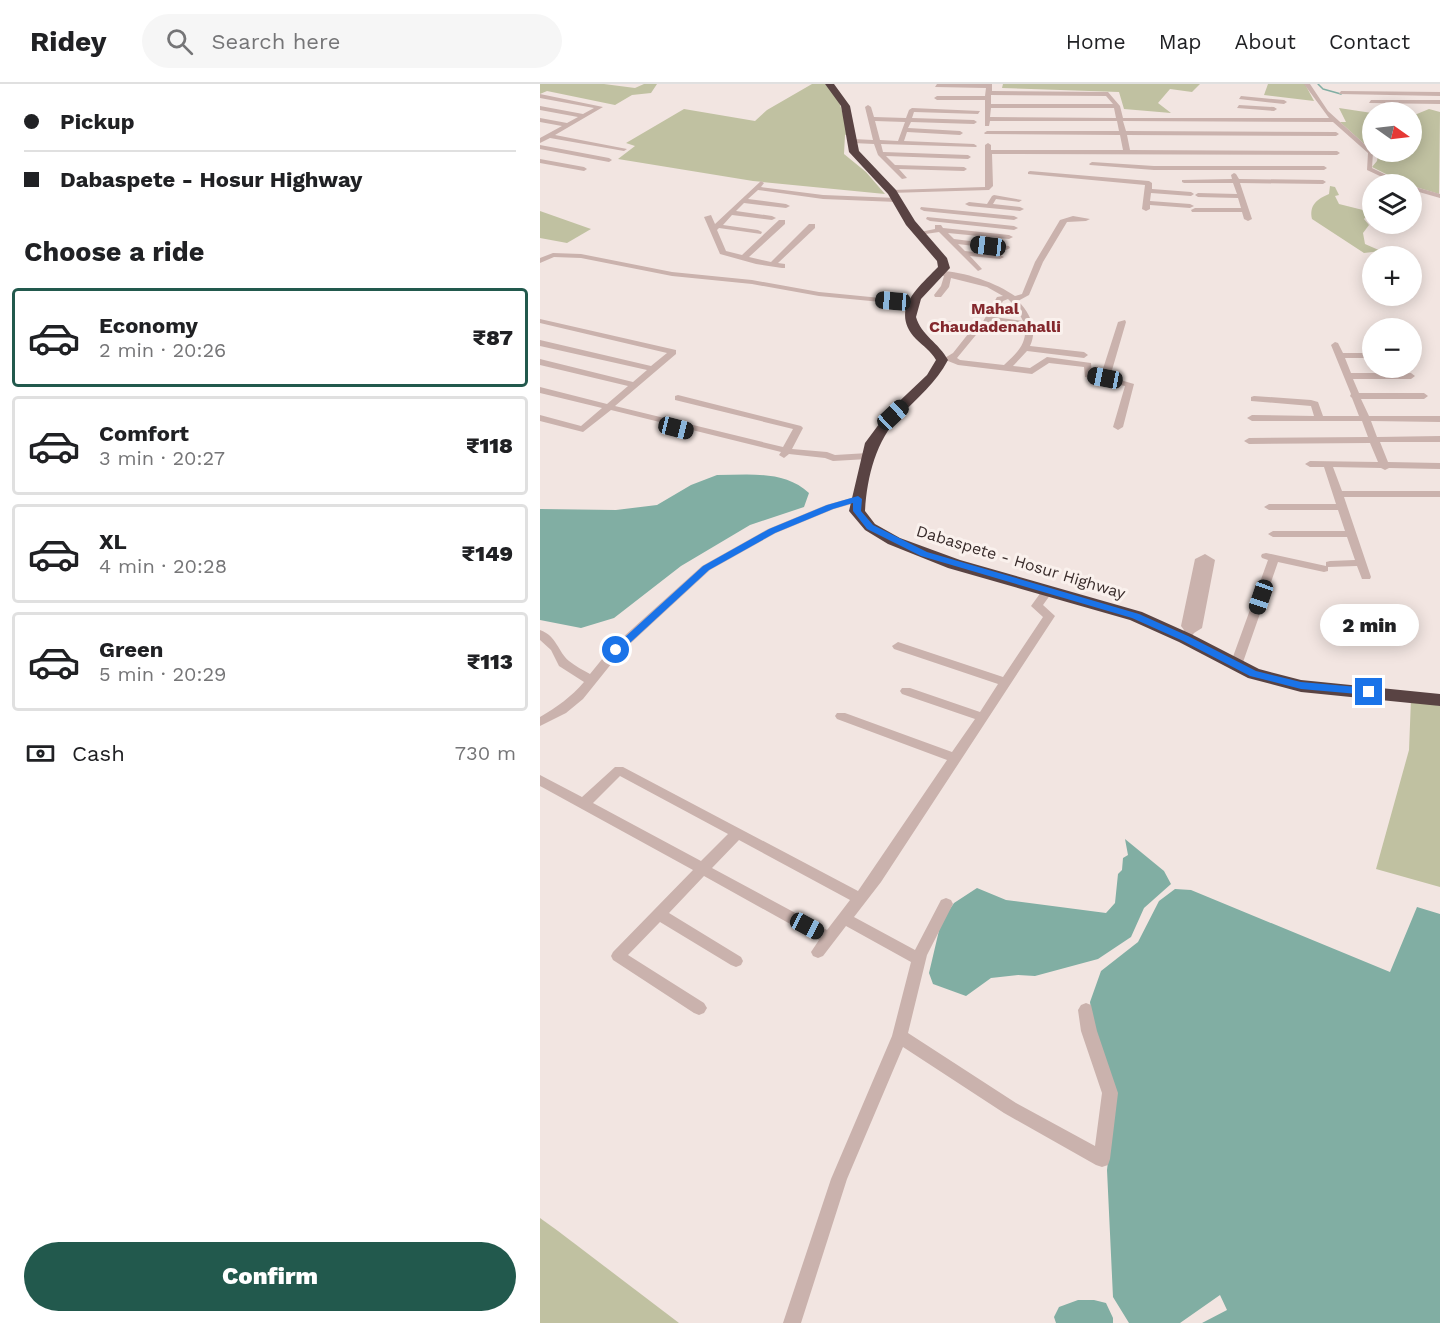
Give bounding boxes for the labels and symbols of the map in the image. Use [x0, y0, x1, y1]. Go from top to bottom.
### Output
north arrow [1362, 102, 1422, 162]
car [969, 235, 1007, 257]
car [874, 290, 912, 312]
district label: Mahal Chaudadenahalli [929, 299, 1061, 336]
car [1086, 366, 1124, 390]
car [874, 396, 912, 434]
car [656, 415, 696, 441]
street label: Dabaspete - Hosur Highway [914, 521, 1129, 603]
car [1247, 577, 1275, 617]
callout: 2 min [1320, 605, 1418, 647]
route start [602, 636, 629, 663]
route end [1355, 678, 1382, 705]
car [787, 910, 827, 942]

